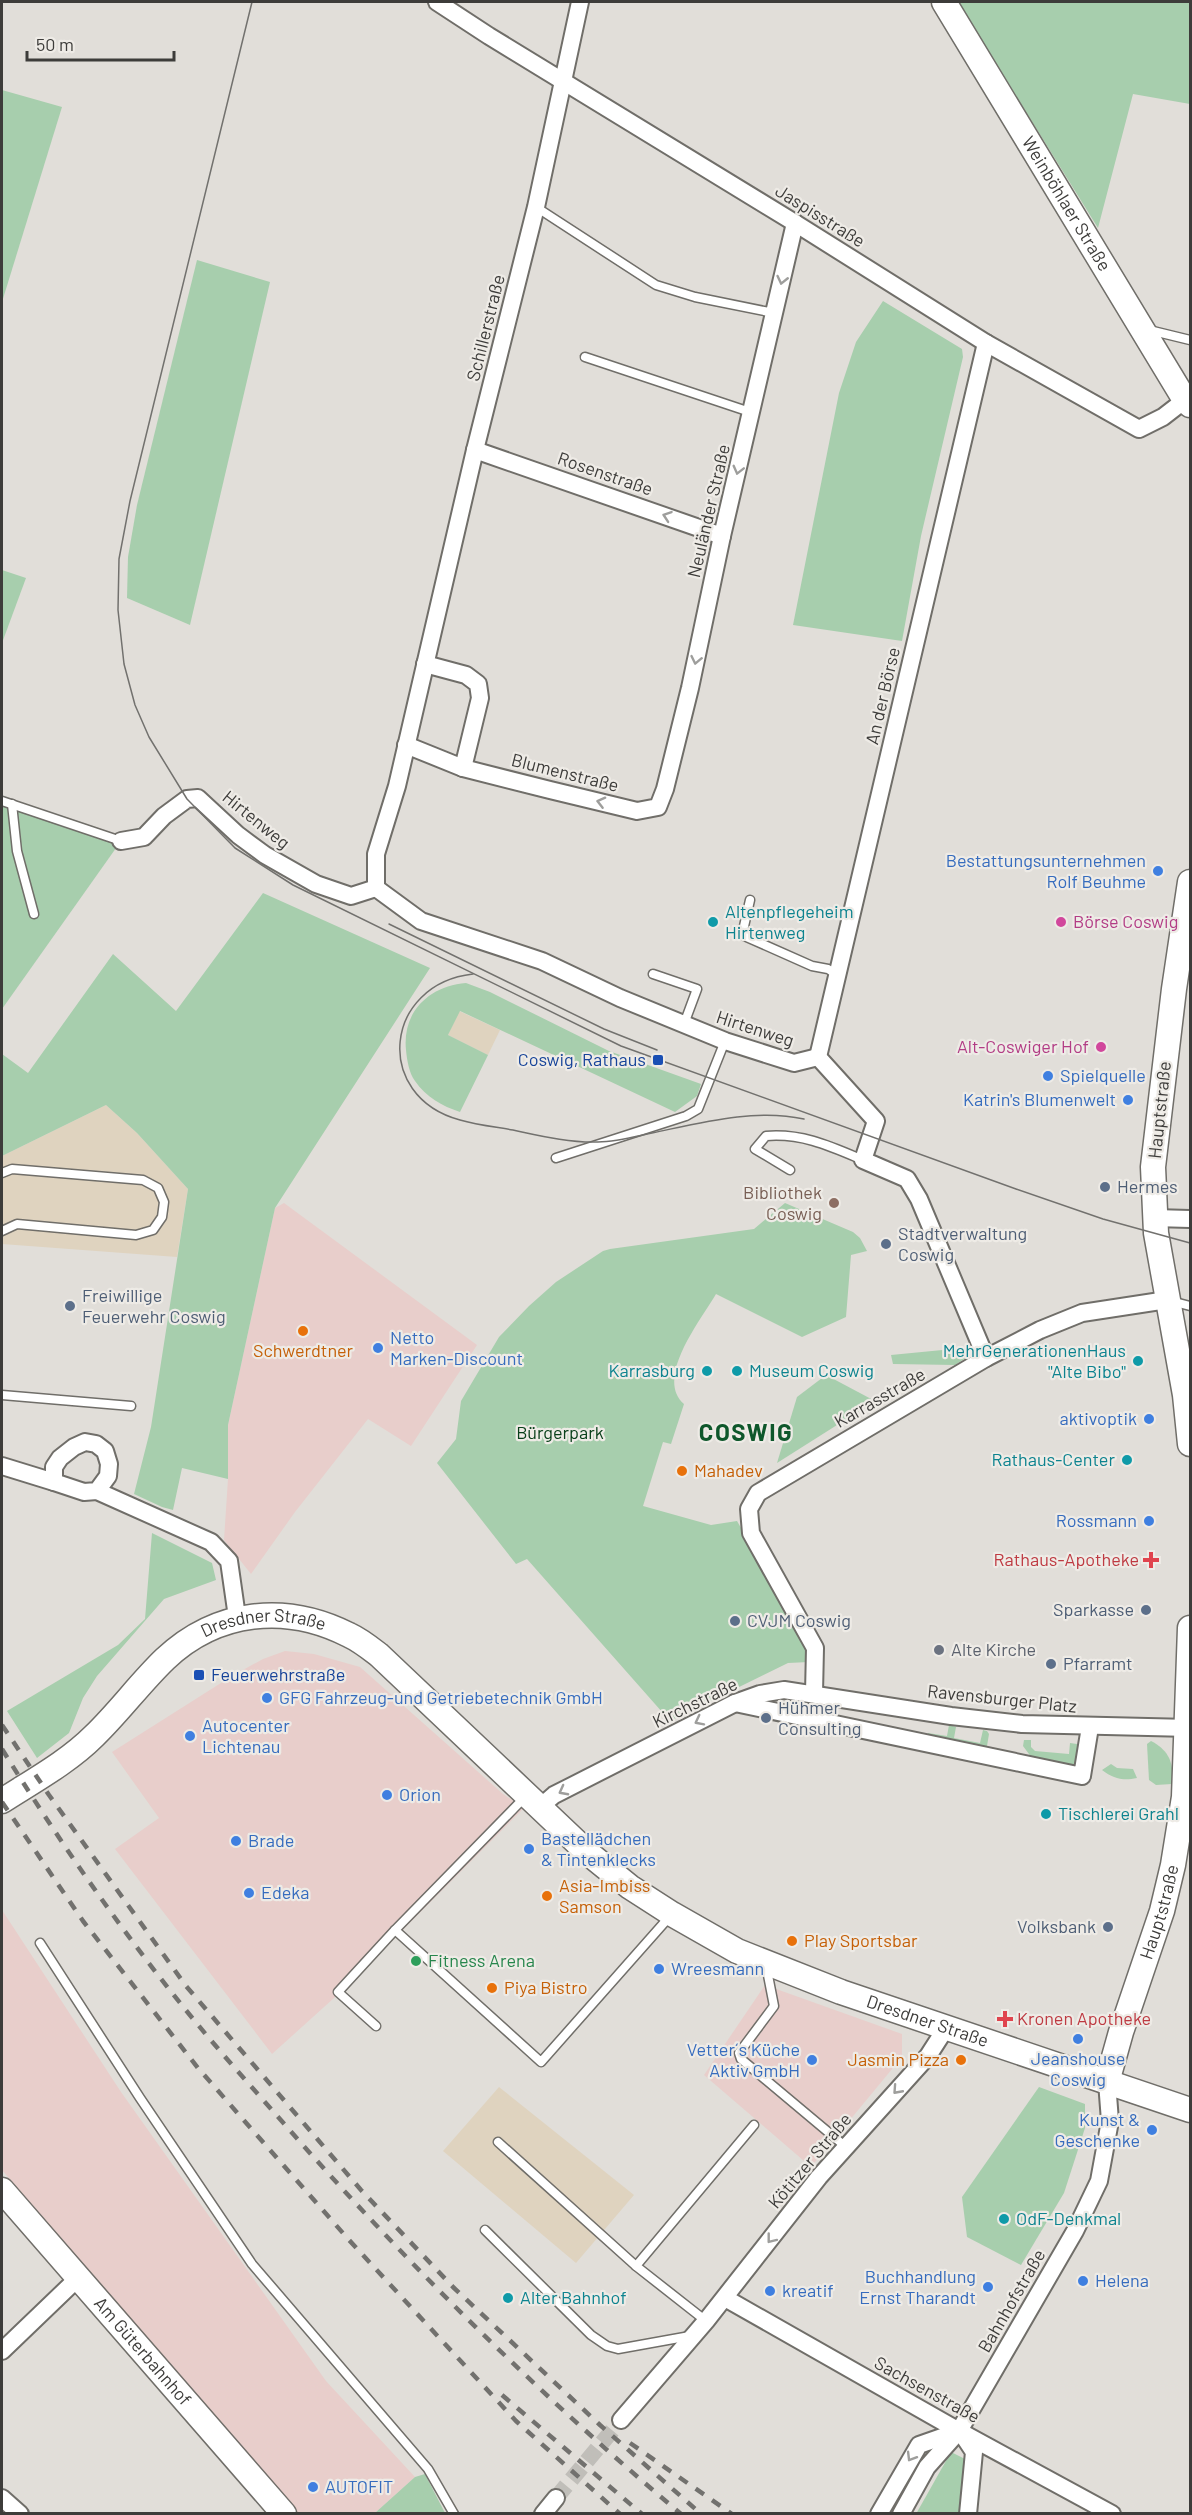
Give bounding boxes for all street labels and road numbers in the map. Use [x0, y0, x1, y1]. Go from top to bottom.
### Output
street label: Weinböhlaer Straße [1018, 132, 1116, 275]
street label: Jaspisstraße [772, 179, 869, 251]
street label: Schillerstraße [461, 272, 509, 383]
street label: Neuländer Straße [682, 442, 734, 580]
street label: Rosenstraße [555, 446, 656, 500]
street label: An der Börse [860, 645, 904, 747]
street label: Blumenstraße [509, 748, 621, 796]
street label: Hirtenweg [218, 785, 295, 853]
street label: Hirtenweg [714, 1005, 797, 1051]
street label: Hauptstraße [1143, 1060, 1175, 1160]
street label: Karrasstraße [830, 1362, 929, 1432]
street label: Dresdner Straße [197, 1603, 329, 1641]
street label: Kirchstraße [649, 1672, 741, 1732]
street label: Ravensburger Platz [926, 1679, 1078, 1717]
street label: Hauptstraße [1134, 1862, 1183, 1962]
street label: Dresdner Straße [864, 1989, 992, 2051]
street label: Kötitzer Straße [763, 2108, 856, 2213]
street label: Bahnhofstraße [973, 2245, 1050, 2356]
street label: Am Güterbahnhof [90, 2292, 196, 2410]
street label: Sachsenstraße [871, 2351, 984, 2427]

